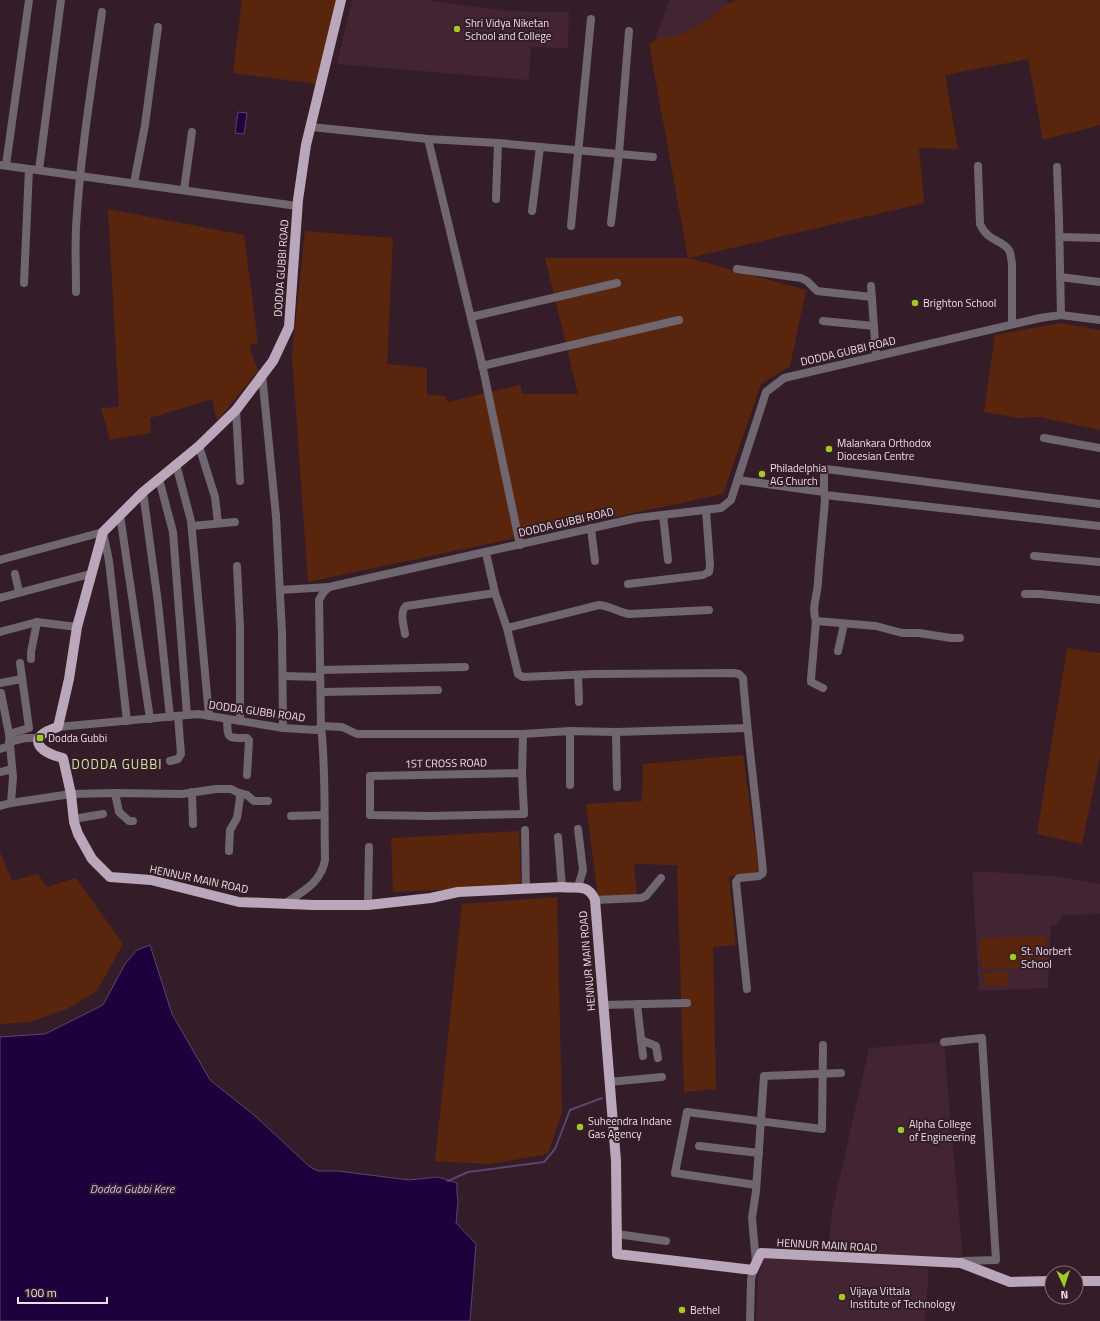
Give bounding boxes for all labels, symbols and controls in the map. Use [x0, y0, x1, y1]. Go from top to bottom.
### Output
place label: Shri Vidya Niketan School and College [465, 15, 552, 44]
marker: Shri Vidya Niketan School and College [452, 24, 462, 34]
street label: DODDA GUBBI ROAD [270, 219, 292, 317]
place label: Brighton School [923, 295, 996, 311]
marker: Brighton School [910, 298, 920, 308]
street label: DODDA GUBBI ROAD [799, 332, 897, 370]
place label: Malankara Orthodox Diocesian Centre [837, 435, 931, 464]
marker: Malankara Orthodox Diocesian Centre [824, 444, 834, 454]
place label: Philadelphia AG Church [770, 460, 827, 489]
marker: Philadelphia AG Church [757, 469, 767, 479]
street label: DODDA GUBBI ROAD [517, 503, 615, 541]
street label: DODDA GUBBI ROAD [208, 696, 306, 726]
place label: Dodda Gubbi [48, 730, 107, 746]
marker: Dodda Gubbi [35, 733, 45, 743]
district label: DODDA GUBBI [72, 754, 162, 774]
street label: 1ST CROSS ROAD [405, 754, 487, 772]
street label: HENNUR MAIN ROAD [148, 861, 250, 897]
street label: HENNUR MAIN ROAD [575, 910, 599, 1012]
place label: St. Norbert School [1021, 943, 1072, 972]
marker: St. Norbert School [1008, 952, 1018, 962]
place label: Suheendra Indane Gas Agency [588, 1113, 672, 1142]
place label: Alpha College of Engineering [909, 1116, 976, 1145]
marker: Suheendra Indane Gas Agency [575, 1122, 585, 1132]
marker: Alpha College of Engineering [896, 1125, 906, 1135]
water label: Dodda Gubbi Kere [90, 1179, 176, 1198]
street label: HENNUR MAIN ROAD [776, 1234, 878, 1256]
north arrow [1044, 1265, 1084, 1305]
scale bar [18, 1279, 107, 1305]
text: 100 m [24, 1283, 57, 1302]
place label: Vijaya Vittala Institute of Technology [850, 1283, 956, 1312]
text: N [1060, 1287, 1069, 1303]
marker: Vijaya Vittala Institute of Technology [837, 1292, 847, 1302]
place label: Bethel [690, 1302, 720, 1318]
marker: Bethel [677, 1305, 687, 1315]

